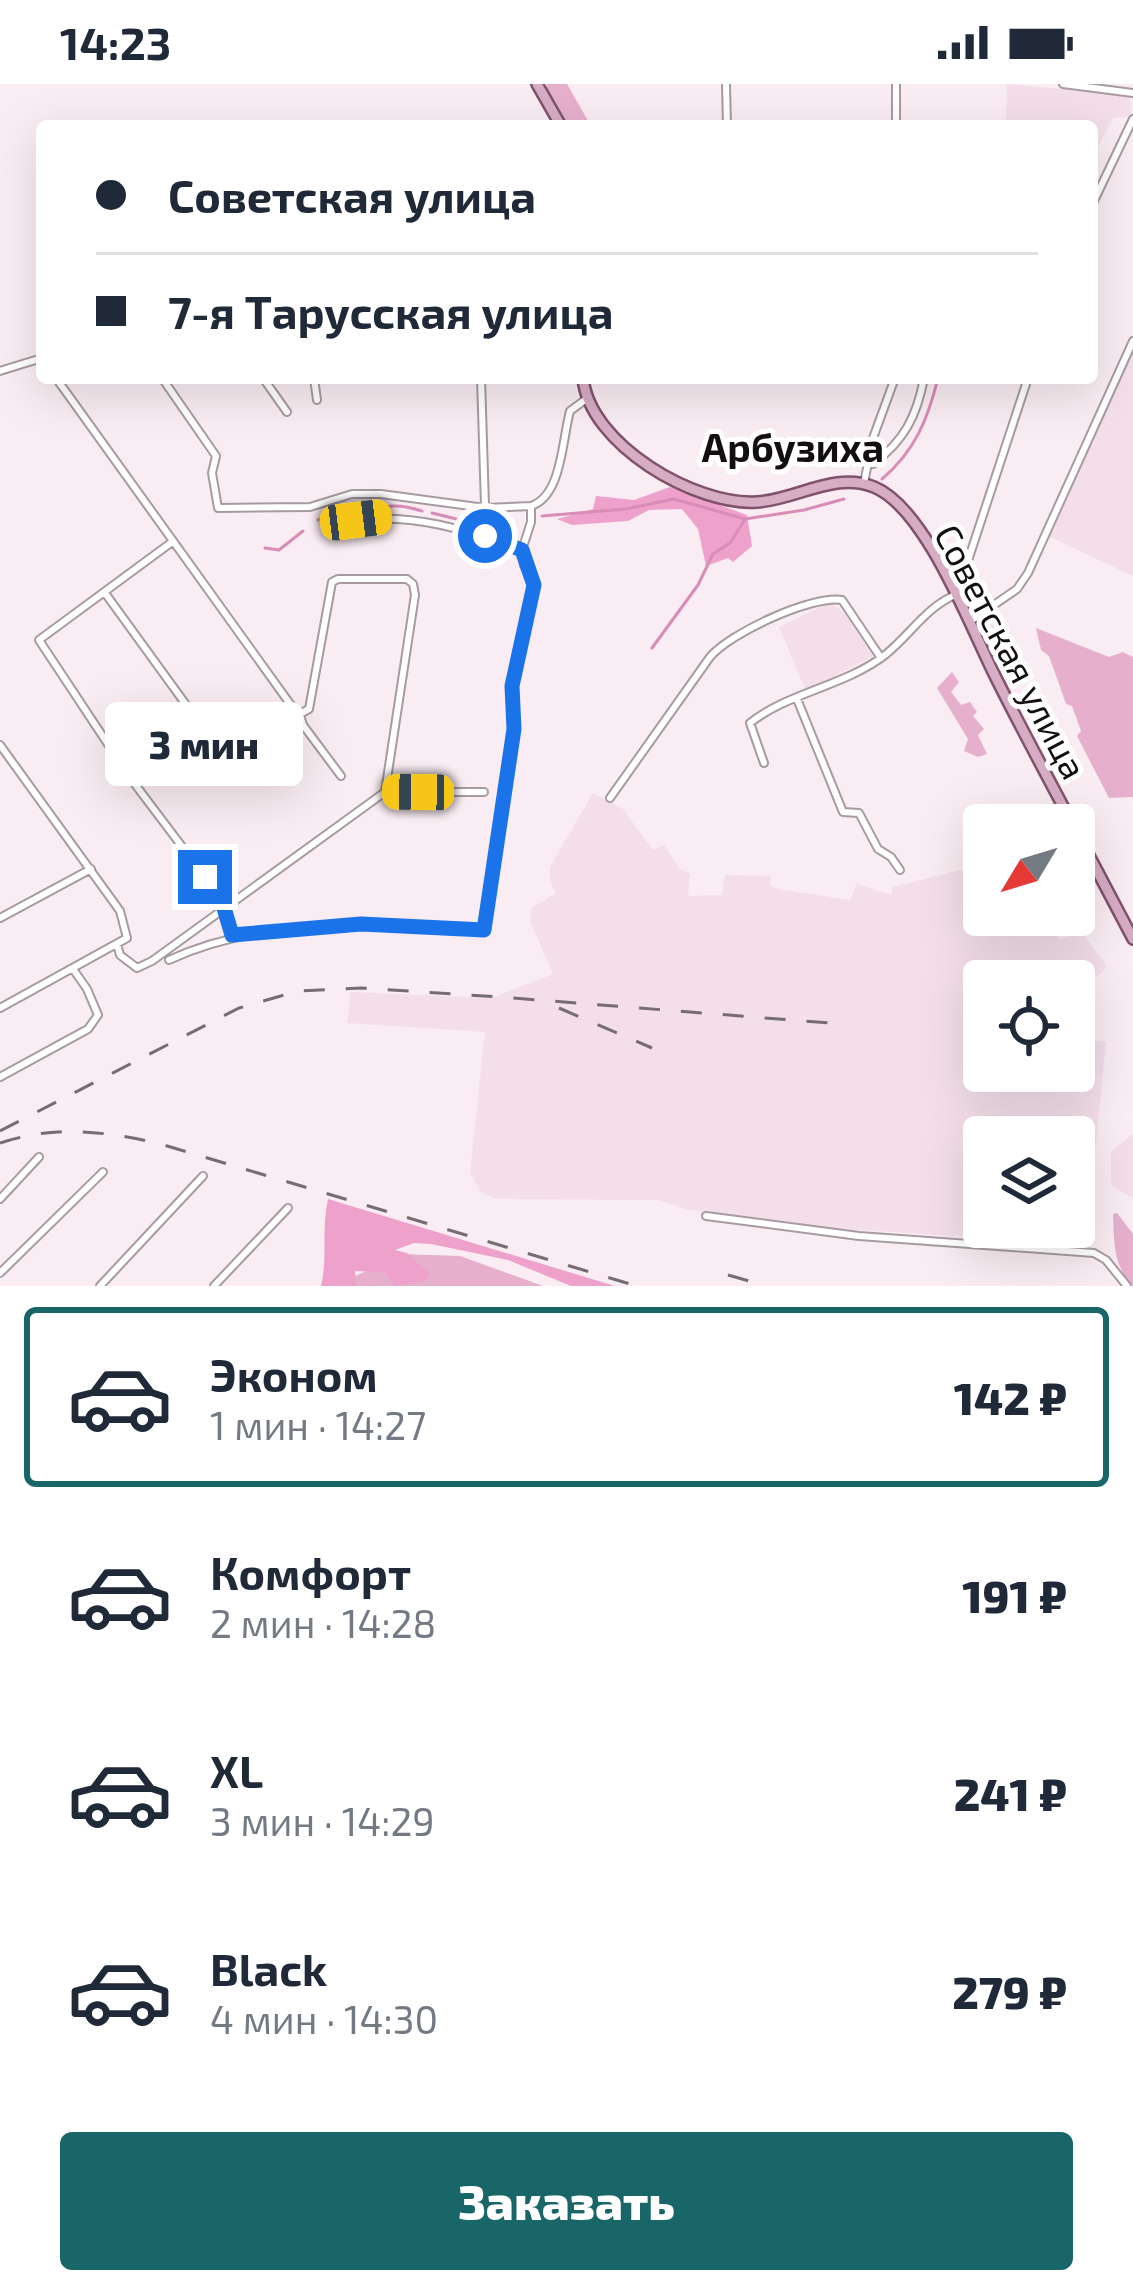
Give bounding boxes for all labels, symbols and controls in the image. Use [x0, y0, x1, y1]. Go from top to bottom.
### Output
text: 14:23 [60, 15, 171, 69]
text: Советская улица [168, 168, 536, 222]
text: 7-я Тарусская улица [168, 284, 613, 338]
district label: Арбузиха [702, 423, 884, 470]
car [318, 498, 394, 542]
route start [458, 509, 512, 563]
street label: Советская улица [926, 517, 1097, 786]
callout: 3 мин [106, 703, 304, 787]
text: 3 мин [149, 720, 259, 767]
car [382, 773, 454, 811]
north arrow [963, 804, 1095, 936]
map controls [963, 804, 1095, 1248]
route end [178, 850, 232, 904]
button: locate [963, 960, 1095, 1092]
button: layers [963, 1116, 1095, 1248]
icon: car [66, 1343, 174, 1451]
text: Эконом [210, 1347, 378, 1401]
text: 142 ₽ [954, 1370, 1067, 1424]
text: 1 мин · 14:27 [210, 1401, 426, 1448]
icon: car [66, 1541, 174, 1649]
text: Комфорт [210, 1545, 411, 1599]
text: 191 ₽ [962, 1568, 1067, 1622]
text: 2 мин · 14:28 [210, 1599, 436, 1646]
icon: car [66, 1739, 174, 1847]
text: XL [210, 1743, 263, 1797]
text: 241 ₽ [954, 1766, 1067, 1820]
text: 3 мин · 14:29 [210, 1797, 435, 1844]
icon: car [66, 1937, 174, 2045]
text: Black [210, 1941, 327, 1995]
text: 279 ₽ [952, 1964, 1067, 2018]
text: 4 мин · 14:30 [210, 1995, 438, 2042]
button: Заказать [60, 2132, 1073, 2270]

